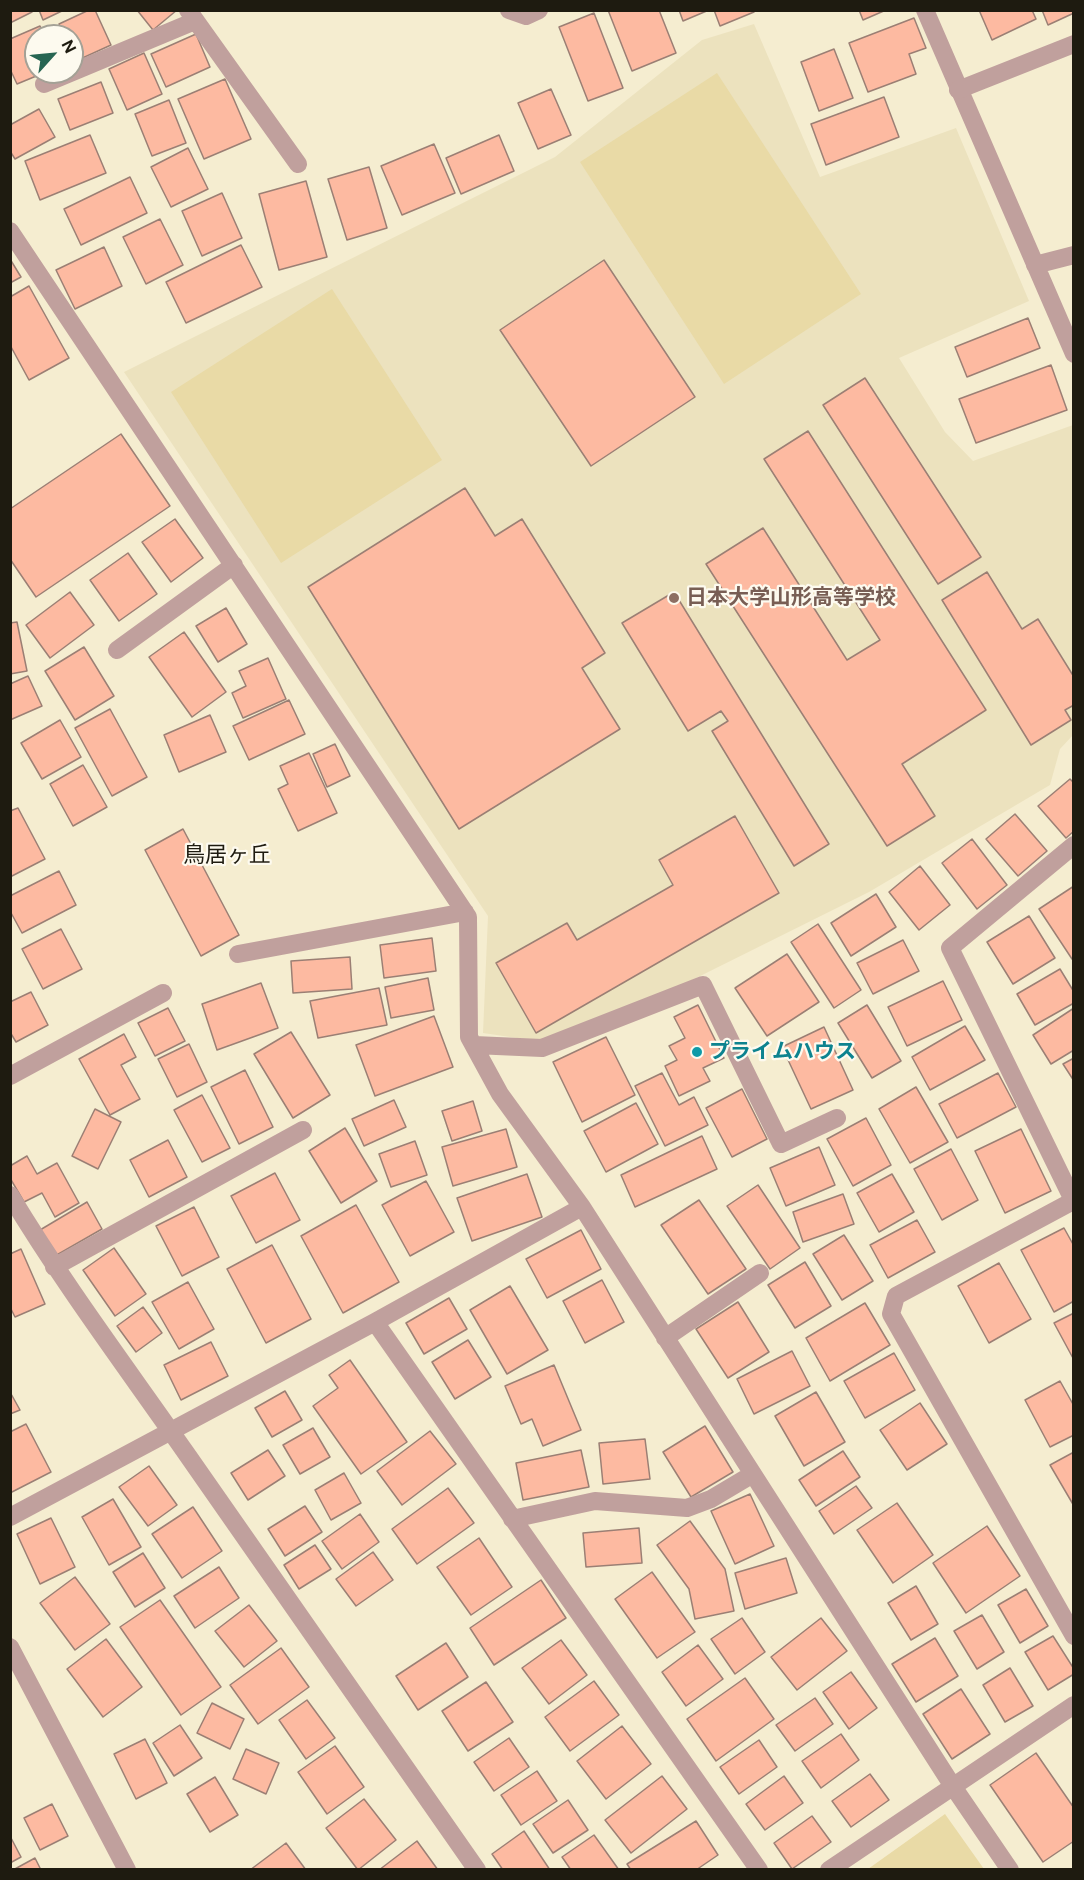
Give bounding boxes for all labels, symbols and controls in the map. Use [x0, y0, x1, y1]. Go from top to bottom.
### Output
north arrow [24, 24, 84, 84]
text: N [57, 37, 80, 56]
place label: 日本大学山形高等学校 [686, 585, 896, 611]
marker: 日本大学山形高等学校 [667, 591, 681, 605]
district label: 鳥居ヶ丘 [183, 842, 271, 868]
place label: プライムハウス [709, 1039, 856, 1065]
marker: プライムハウス [690, 1045, 704, 1059]

